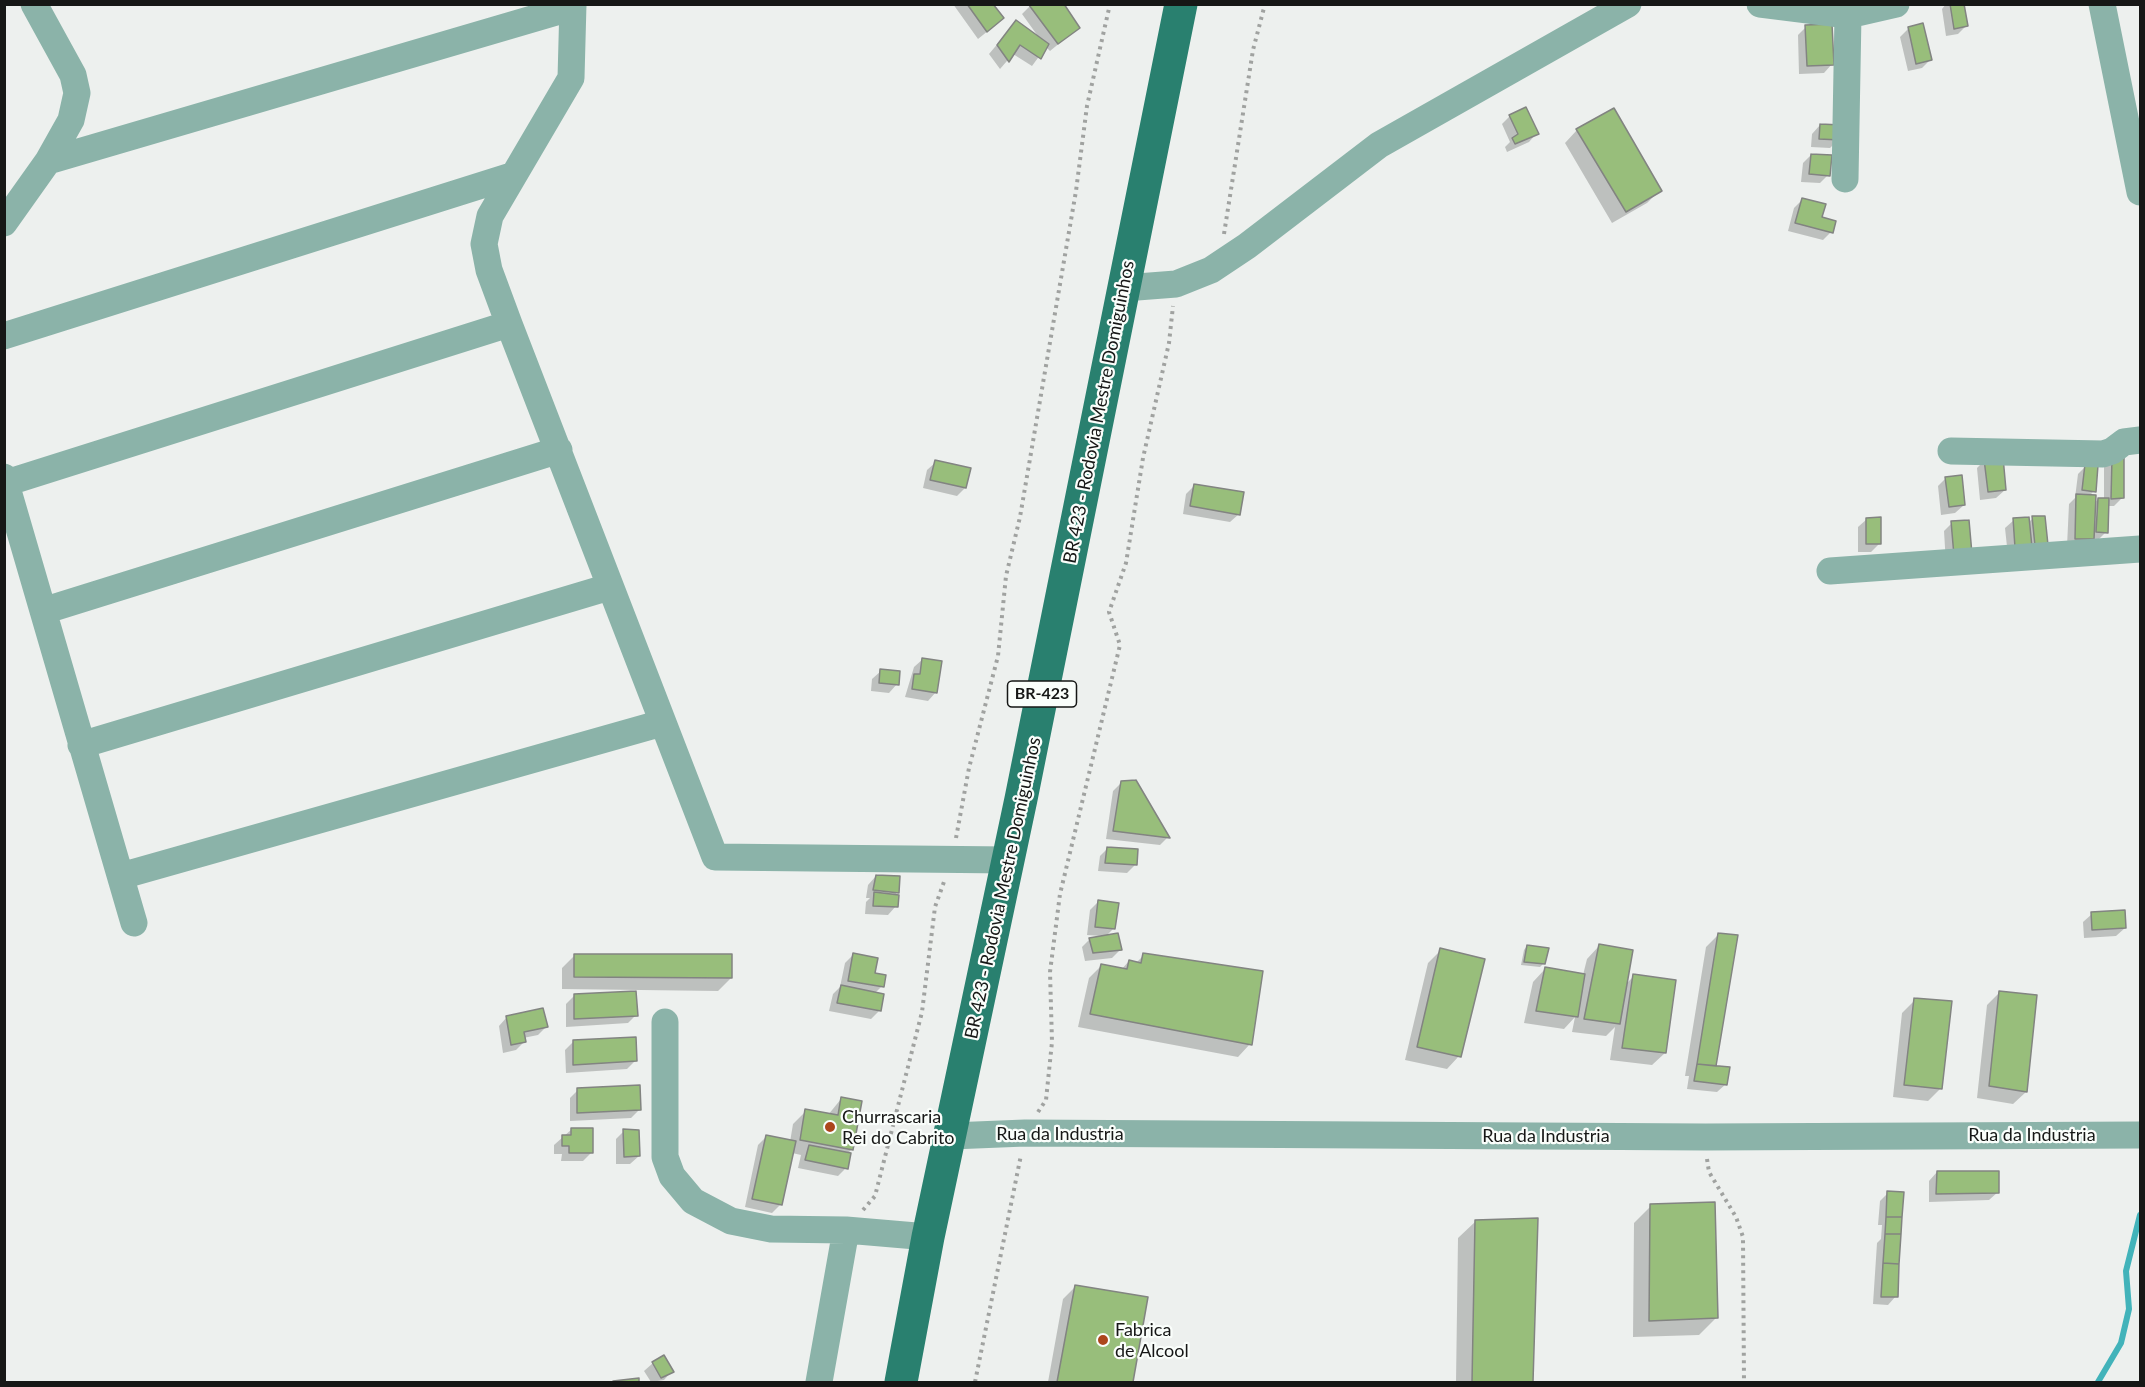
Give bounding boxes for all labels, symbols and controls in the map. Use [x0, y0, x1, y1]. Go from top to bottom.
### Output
street label: BR 423 - Rodovia Mestre Domiguinhos [1059, 259, 1139, 565]
road number: BR-423 [1008, 681, 1076, 707]
street label: BR 423 - Rodovia Mestre Domiguinhos [960, 735, 1046, 1041]
place label: Churrascaria Rei do Cabrito [842, 1106, 955, 1148]
marker: Churrascaria Rei do Cabrito [823, 1120, 837, 1134]
street label: Rua da Industria [996, 1123, 1124, 1145]
street label: Rua da Industria [1968, 1124, 2096, 1146]
street label: Rua da Industria [1482, 1125, 1610, 1147]
place label: Fabrica de Alcool [1115, 1319, 1189, 1362]
marker: Fabrica de Alcool [1096, 1333, 1110, 1347]

